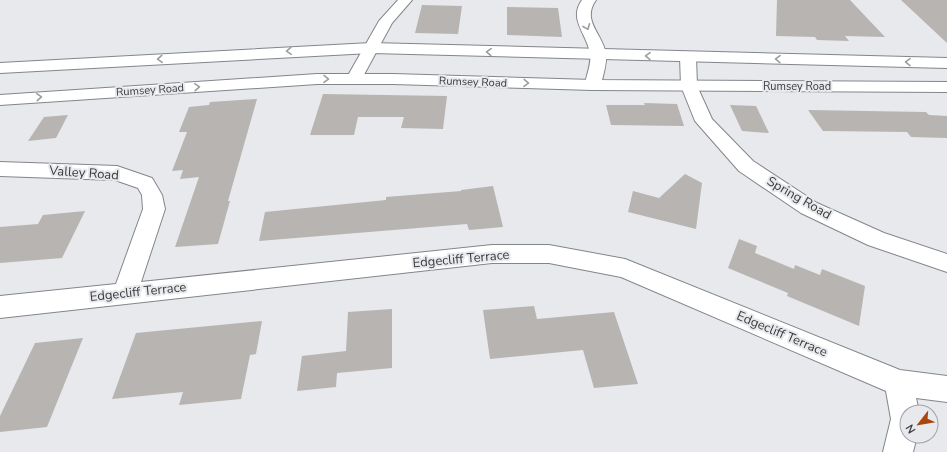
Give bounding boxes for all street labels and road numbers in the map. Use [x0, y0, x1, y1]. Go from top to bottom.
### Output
street label: Rumsey Road [439, 73, 507, 91]
street label: Rumsey Road [763, 79, 831, 94]
street label: Rumsey Road [116, 80, 184, 100]
street label: Valley Road [48, 162, 119, 184]
street label: Spring Road [763, 172, 835, 224]
street label: Edgecliff Terrace [412, 246, 510, 272]
street label: Edgecliff Terrace [89, 278, 187, 306]
street label: Edgecliff Terrace [734, 307, 830, 361]

